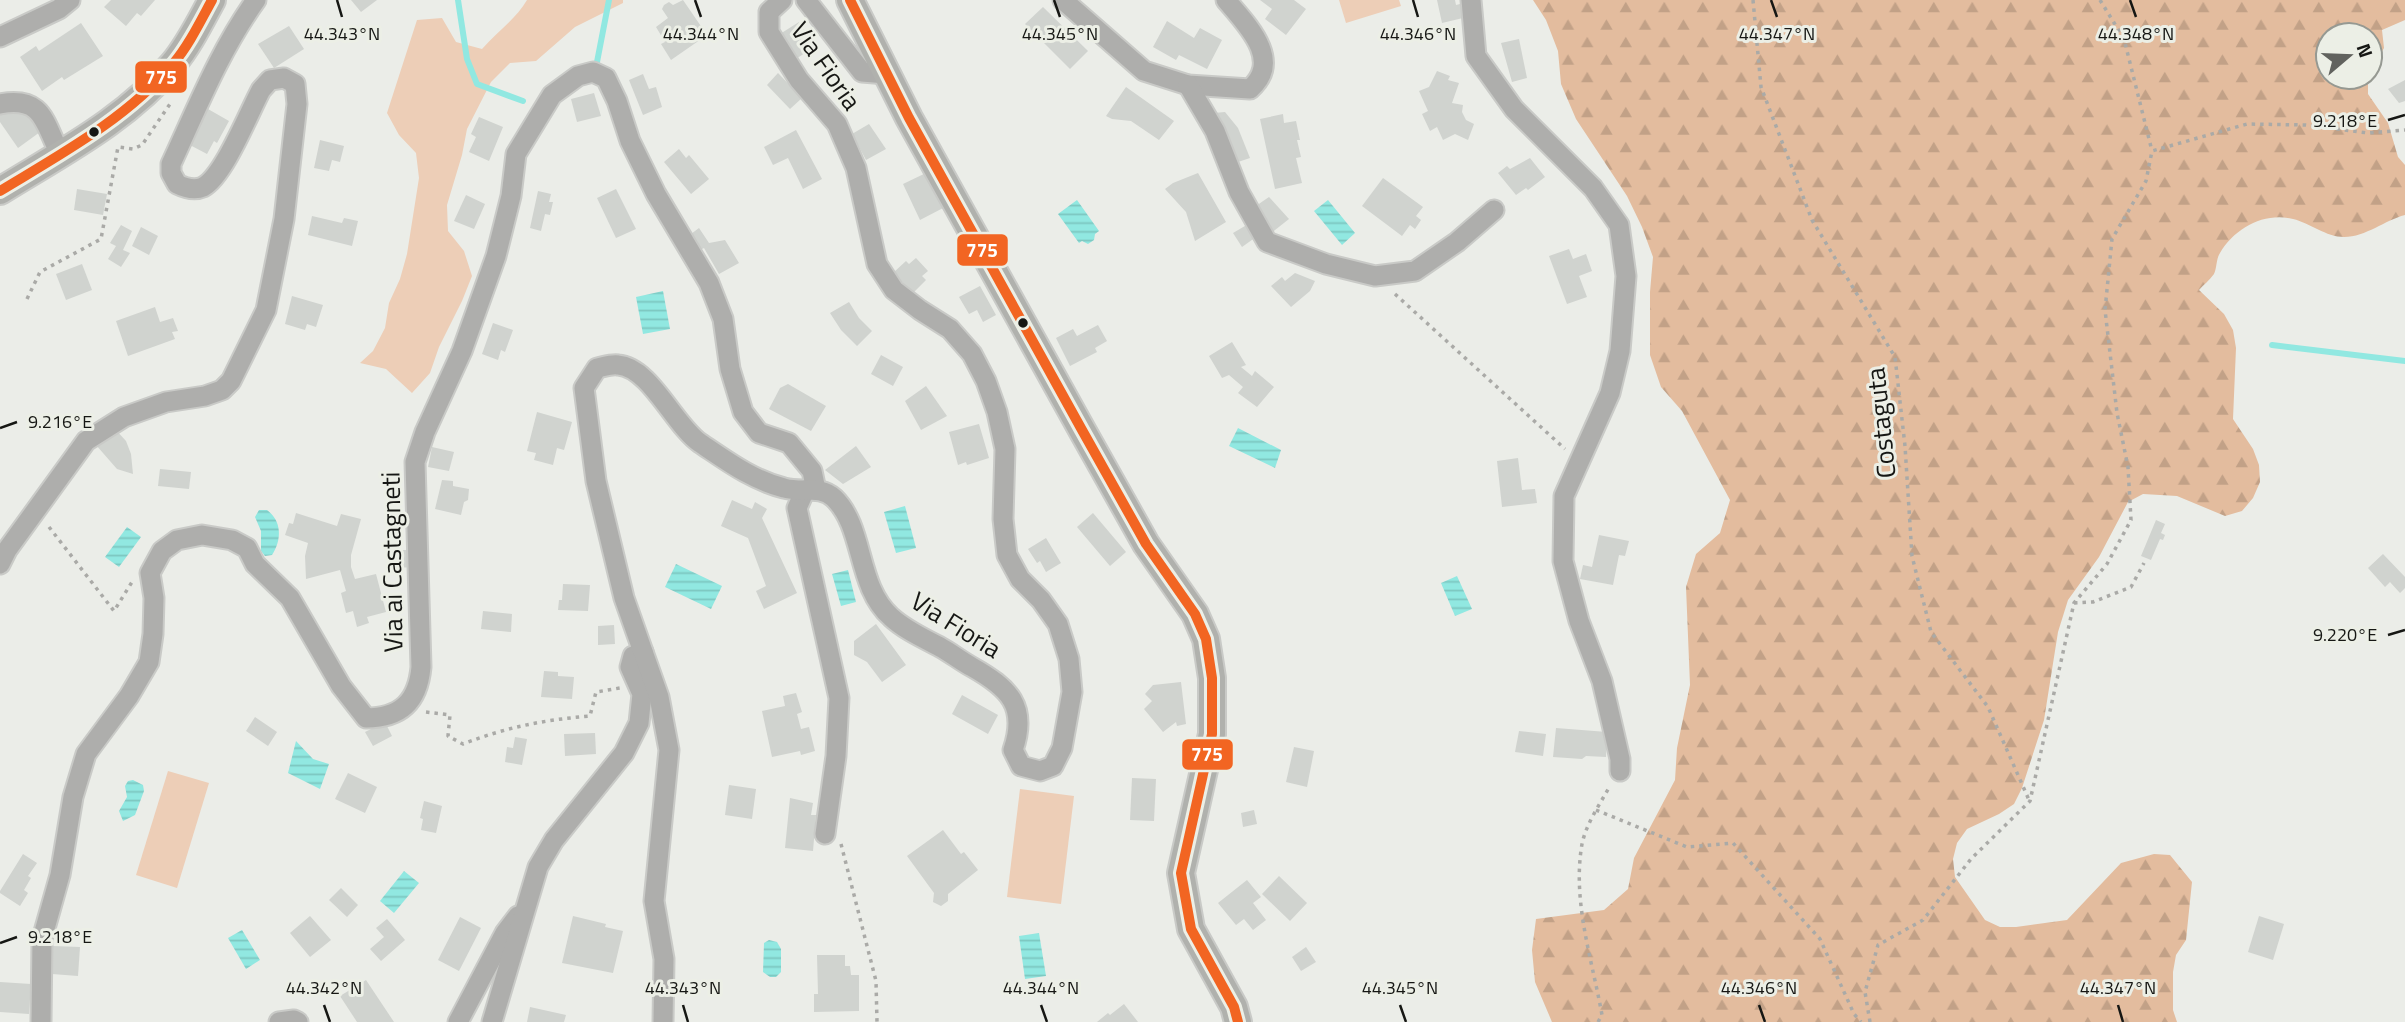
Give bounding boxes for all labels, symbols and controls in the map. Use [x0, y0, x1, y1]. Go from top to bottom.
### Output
street label: Via Fioria [782, 13, 871, 118]
text: 44.343°N [304, 20, 380, 47]
text: 44.344°N [663, 20, 739, 47]
text: 44.345°N [1022, 20, 1098, 47]
text: 44.346°N [1380, 20, 1456, 47]
text: 44.347°N [1739, 20, 1815, 47]
text: 44.348°N [2098, 20, 2174, 47]
north arrow [2314, 21, 2384, 91]
text: N [2350, 39, 2381, 61]
line badge: 775 [134, 60, 188, 94]
text: 775 [145, 62, 177, 91]
text: 9.218°E [2313, 107, 2377, 134]
unlabelled marker [87, 125, 101, 139]
line badge: 775 [956, 233, 1009, 267]
text: 775 [966, 235, 998, 264]
unlabelled marker [1016, 316, 1030, 330]
street label: Costaguta [1855, 366, 1906, 480]
text: 9.216°E [28, 408, 92, 435]
street label: Via ai Castagneti [370, 471, 413, 653]
street label: Via Fioria [903, 581, 1009, 668]
text: 9.220°E [2313, 621, 2377, 648]
line badge: 775 [1181, 738, 1234, 771]
text: 775 [1191, 739, 1223, 768]
text: 9.218°E [28, 923, 92, 950]
text: 44.342°N [286, 974, 362, 1001]
text: 44.343°N [645, 974, 721, 1001]
text: 44.344°N [1003, 974, 1079, 1001]
text: 44.345°N [1362, 974, 1438, 1001]
text: 44.346°N [1721, 974, 1797, 1001]
text: 44.347°N [2080, 974, 2156, 1001]

